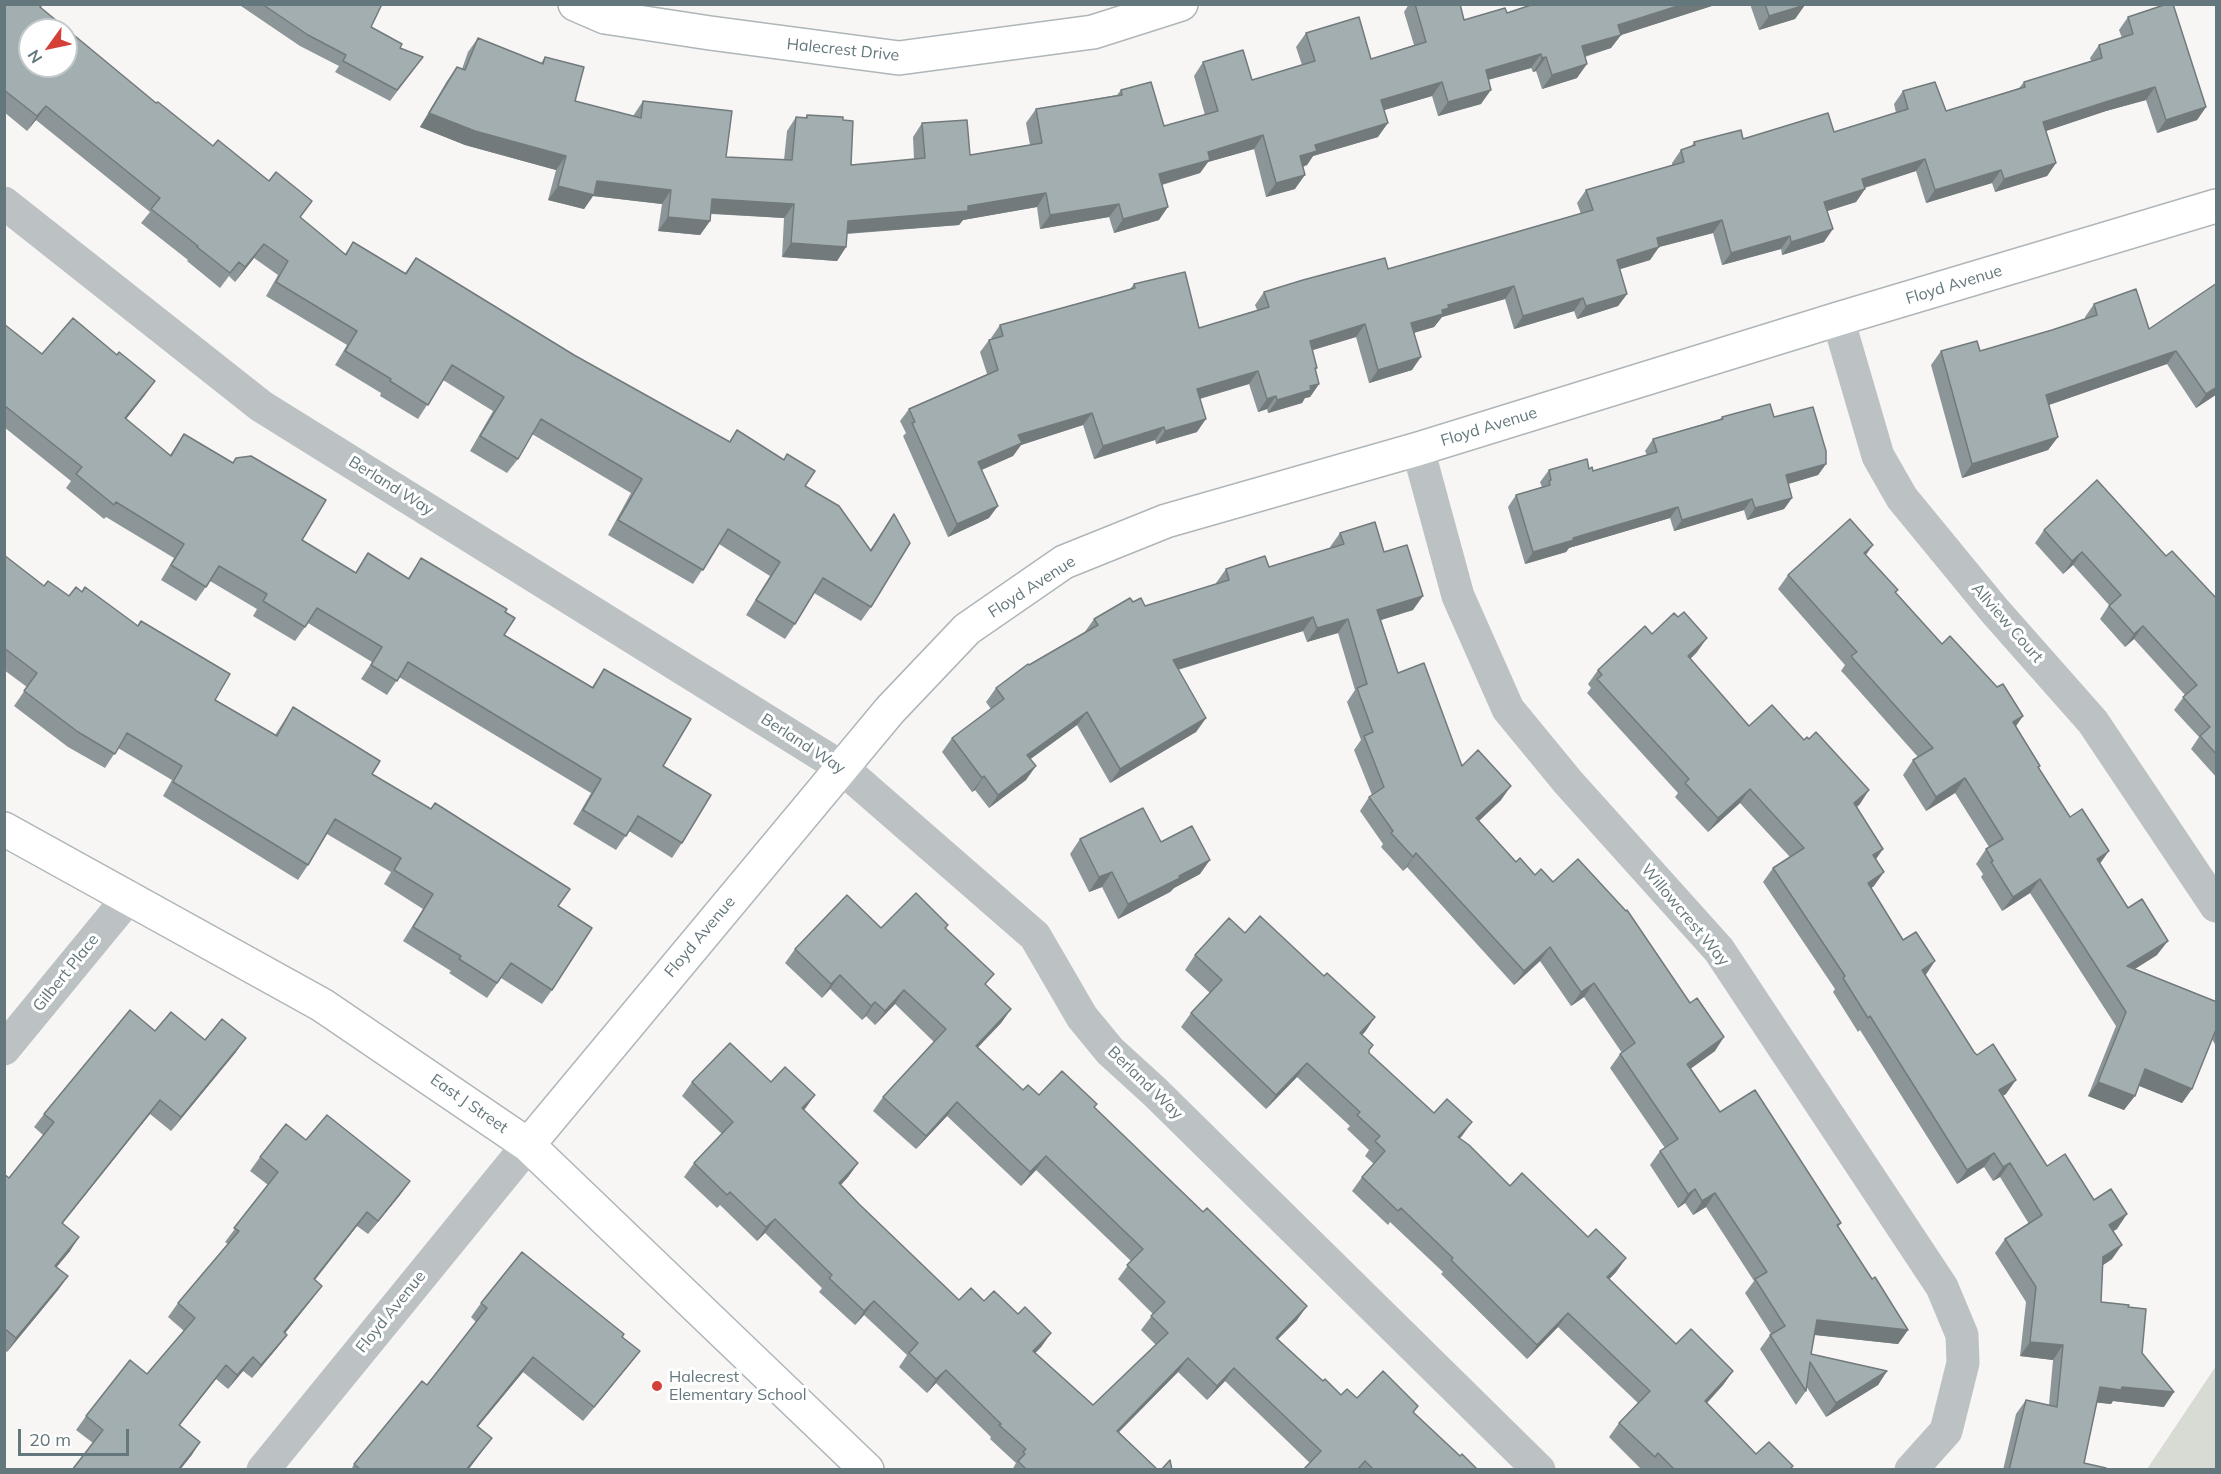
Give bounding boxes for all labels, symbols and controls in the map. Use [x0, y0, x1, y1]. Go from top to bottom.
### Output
north arrow [18, 18, 78, 78]
street label: Halecrest Drive [786, 35, 900, 65]
text: N [23, 46, 46, 67]
street label: Floyd Avenue [1904, 261, 2004, 309]
street label: Floyd Avenue [1439, 403, 1539, 451]
street label: Berland Way [345, 452, 437, 520]
street label: Floyd Avenue [985, 552, 1079, 622]
street label: Allview Court [1967, 579, 2047, 667]
street label: Berland Way [757, 710, 849, 778]
street label: Willowcrest Way [1637, 860, 1733, 970]
street label: Floyd Avenue [661, 893, 739, 981]
street label: Gilbert Place [29, 930, 103, 1016]
street label: Berland Way [1104, 1042, 1186, 1124]
street label: East J Street [427, 1070, 511, 1138]
street label: Floyd Avenue [352, 1267, 430, 1357]
place label: Halecrest Elementary School [669, 1367, 807, 1405]
marker: Halecrest Elementary School [650, 1379, 664, 1393]
scale bar [21, 1417, 132, 1455]
text: 20 m [29, 1428, 71, 1451]

